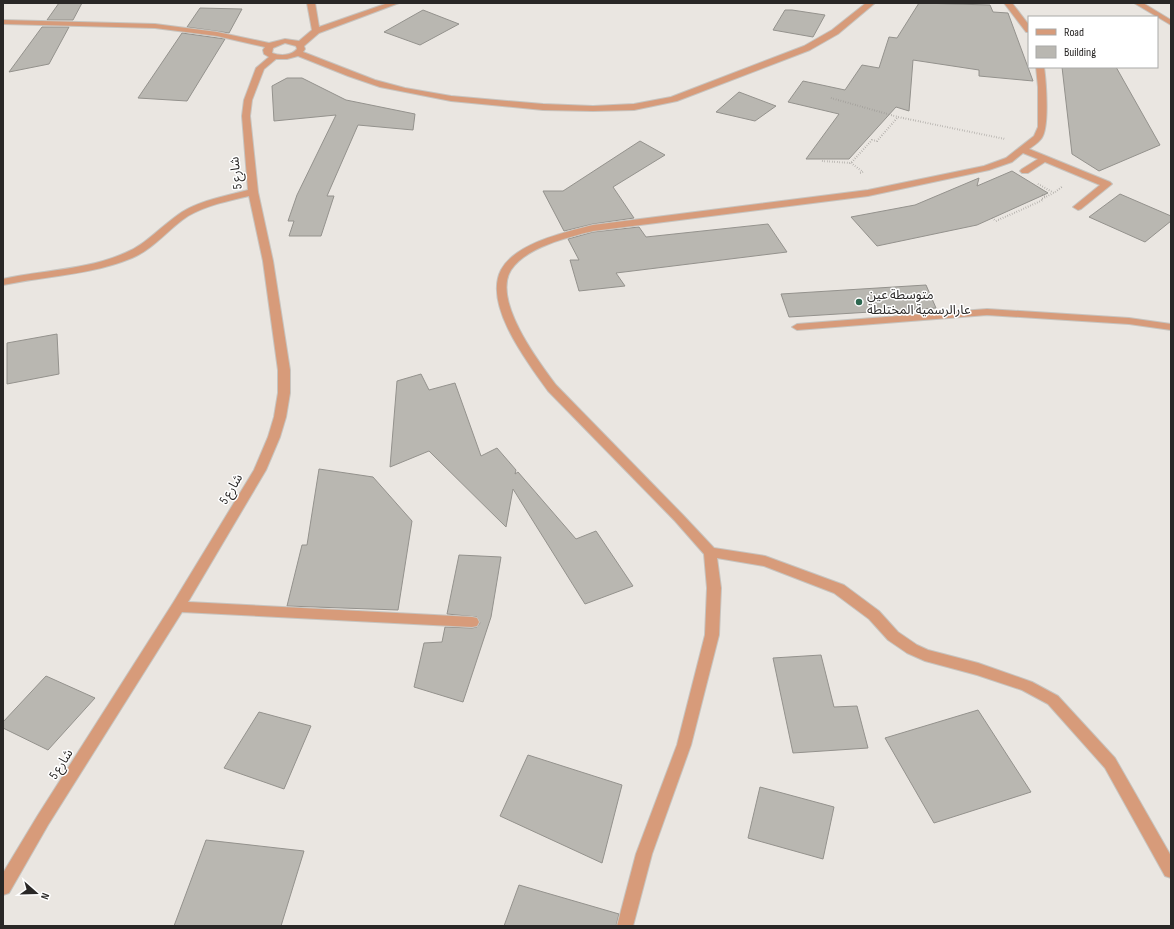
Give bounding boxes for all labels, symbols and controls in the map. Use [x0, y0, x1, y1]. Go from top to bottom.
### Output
legend [1028, 16, 1158, 68]
text: Road [1064, 25, 1084, 40]
text: Building [1064, 45, 1096, 60]
street label: شارع 5 [226, 156, 248, 190]
place label: متوسطة عين عارالرسمية المختلطة [867, 287, 971, 318]
marker: متوسطة عين عارالرسمية المختلطة [854, 297, 864, 307]
street label: شارع 5 [216, 471, 248, 508]
street label: شارع 5 [46, 746, 78, 783]
north arrow [16, 873, 56, 913]
text: N [38, 891, 52, 901]

